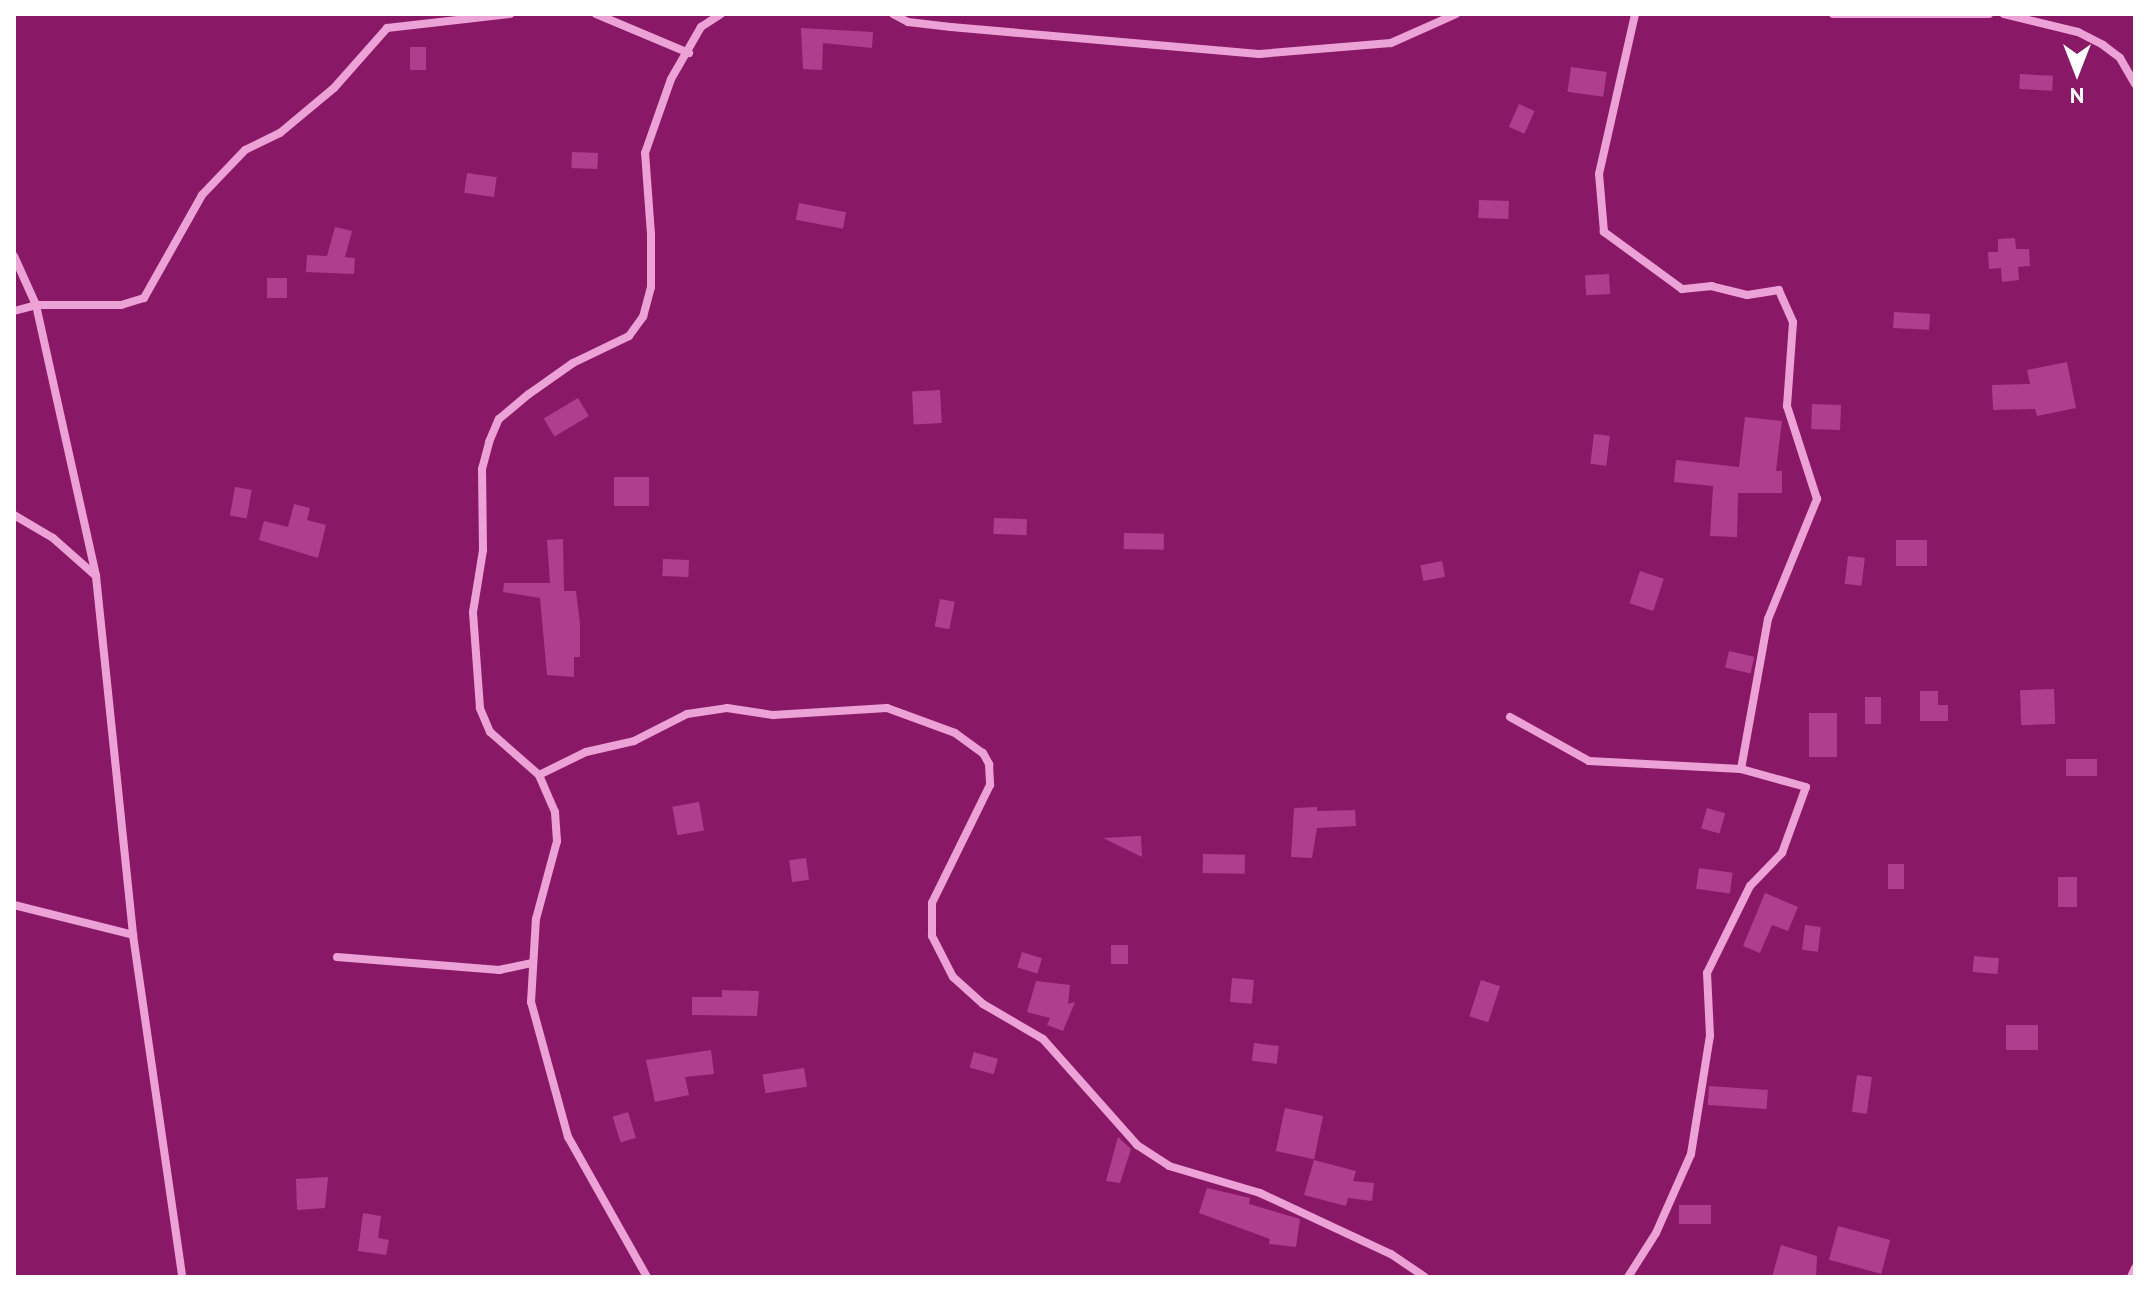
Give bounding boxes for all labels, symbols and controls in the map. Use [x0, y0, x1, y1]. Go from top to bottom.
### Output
north arrow [2037, 32, 2117, 112]
text: N [2070, 82, 2084, 110]

